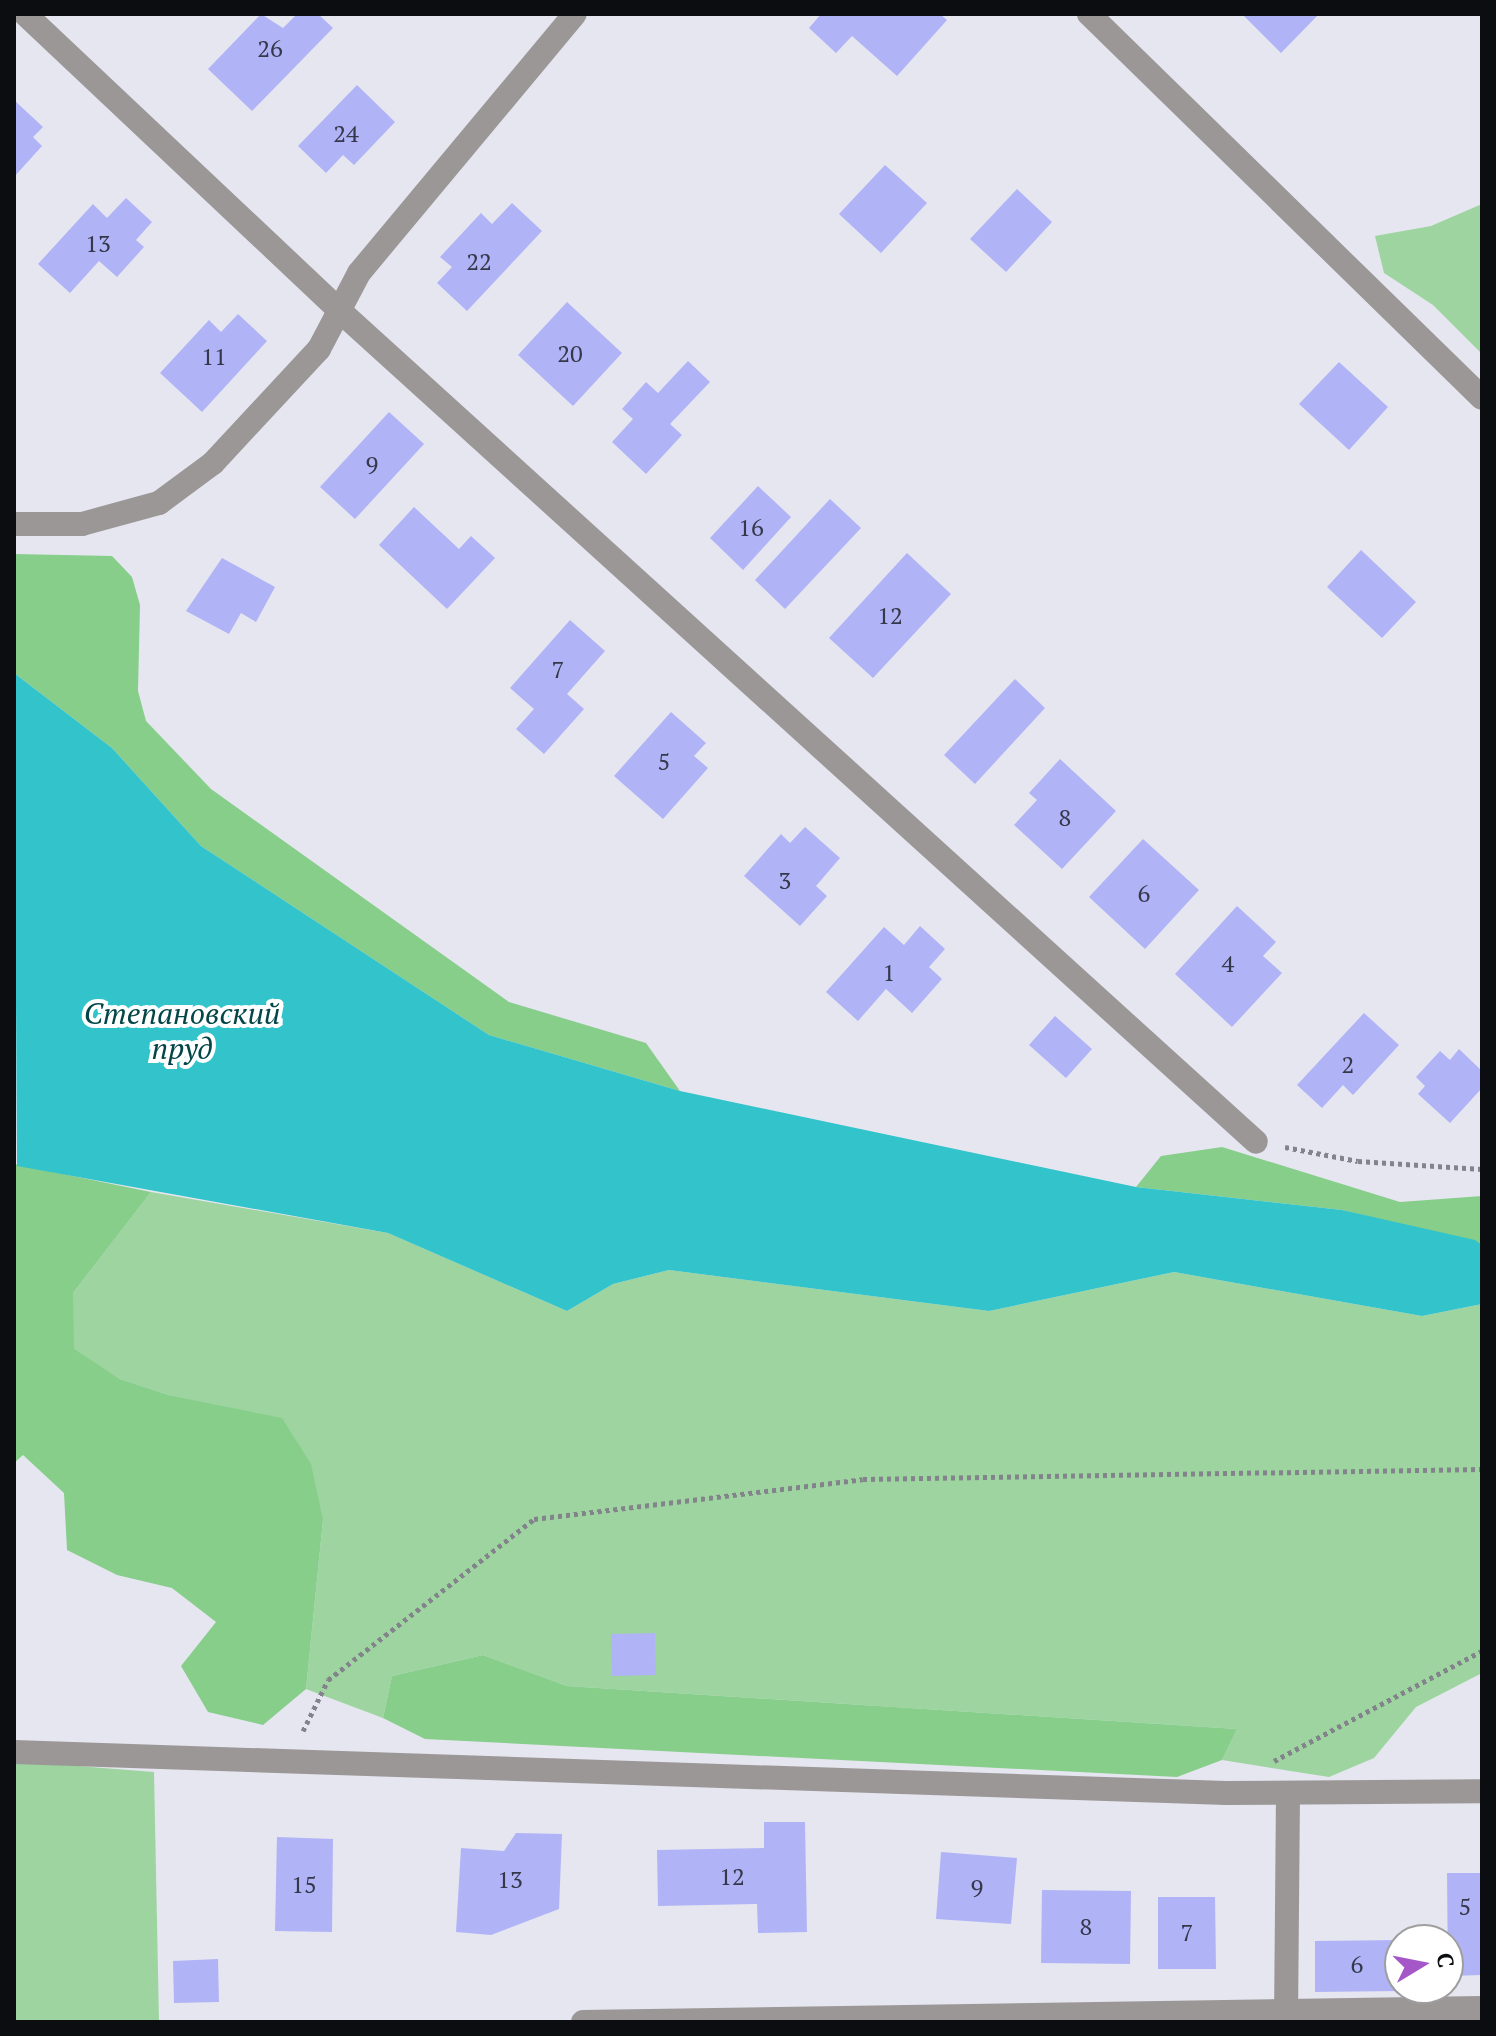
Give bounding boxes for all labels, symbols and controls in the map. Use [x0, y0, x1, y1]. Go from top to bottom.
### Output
house number: 26 [257, 35, 283, 63]
house number: 24 [333, 120, 359, 148]
house number: 13 [85, 230, 111, 258]
house number: 22 [466, 248, 492, 276]
house number: 20 [557, 340, 583, 368]
house number: 11 [201, 343, 227, 371]
house number: 9 [366, 451, 378, 479]
house number: 16 [738, 514, 764, 542]
house number: 12 [877, 602, 903, 630]
house number: 7 [552, 656, 564, 684]
house number: 5 [658, 748, 670, 776]
house number: 8 [1059, 804, 1071, 832]
house number: 3 [779, 867, 791, 895]
house number: 6 [1138, 880, 1150, 908]
house number: 4 [1222, 950, 1234, 978]
house number: 1 [883, 959, 895, 987]
water label: Степановский пруд [84, 995, 280, 1066]
house number: 2 [1342, 1051, 1354, 1079]
house number: 12 [719, 1863, 745, 1891]
house number: 13 [497, 1866, 523, 1894]
house number: 15 [291, 1871, 317, 1899]
house number: 9 [971, 1874, 983, 1902]
house number: 5 [1459, 1893, 1471, 1921]
house number: 8 [1080, 1913, 1092, 1941]
house number: 7 [1181, 1919, 1193, 1947]
north arrow [1384, 1924, 1464, 2004]
text: С [1431, 1950, 1462, 1970]
house number: 6 [1351, 1951, 1363, 1979]

